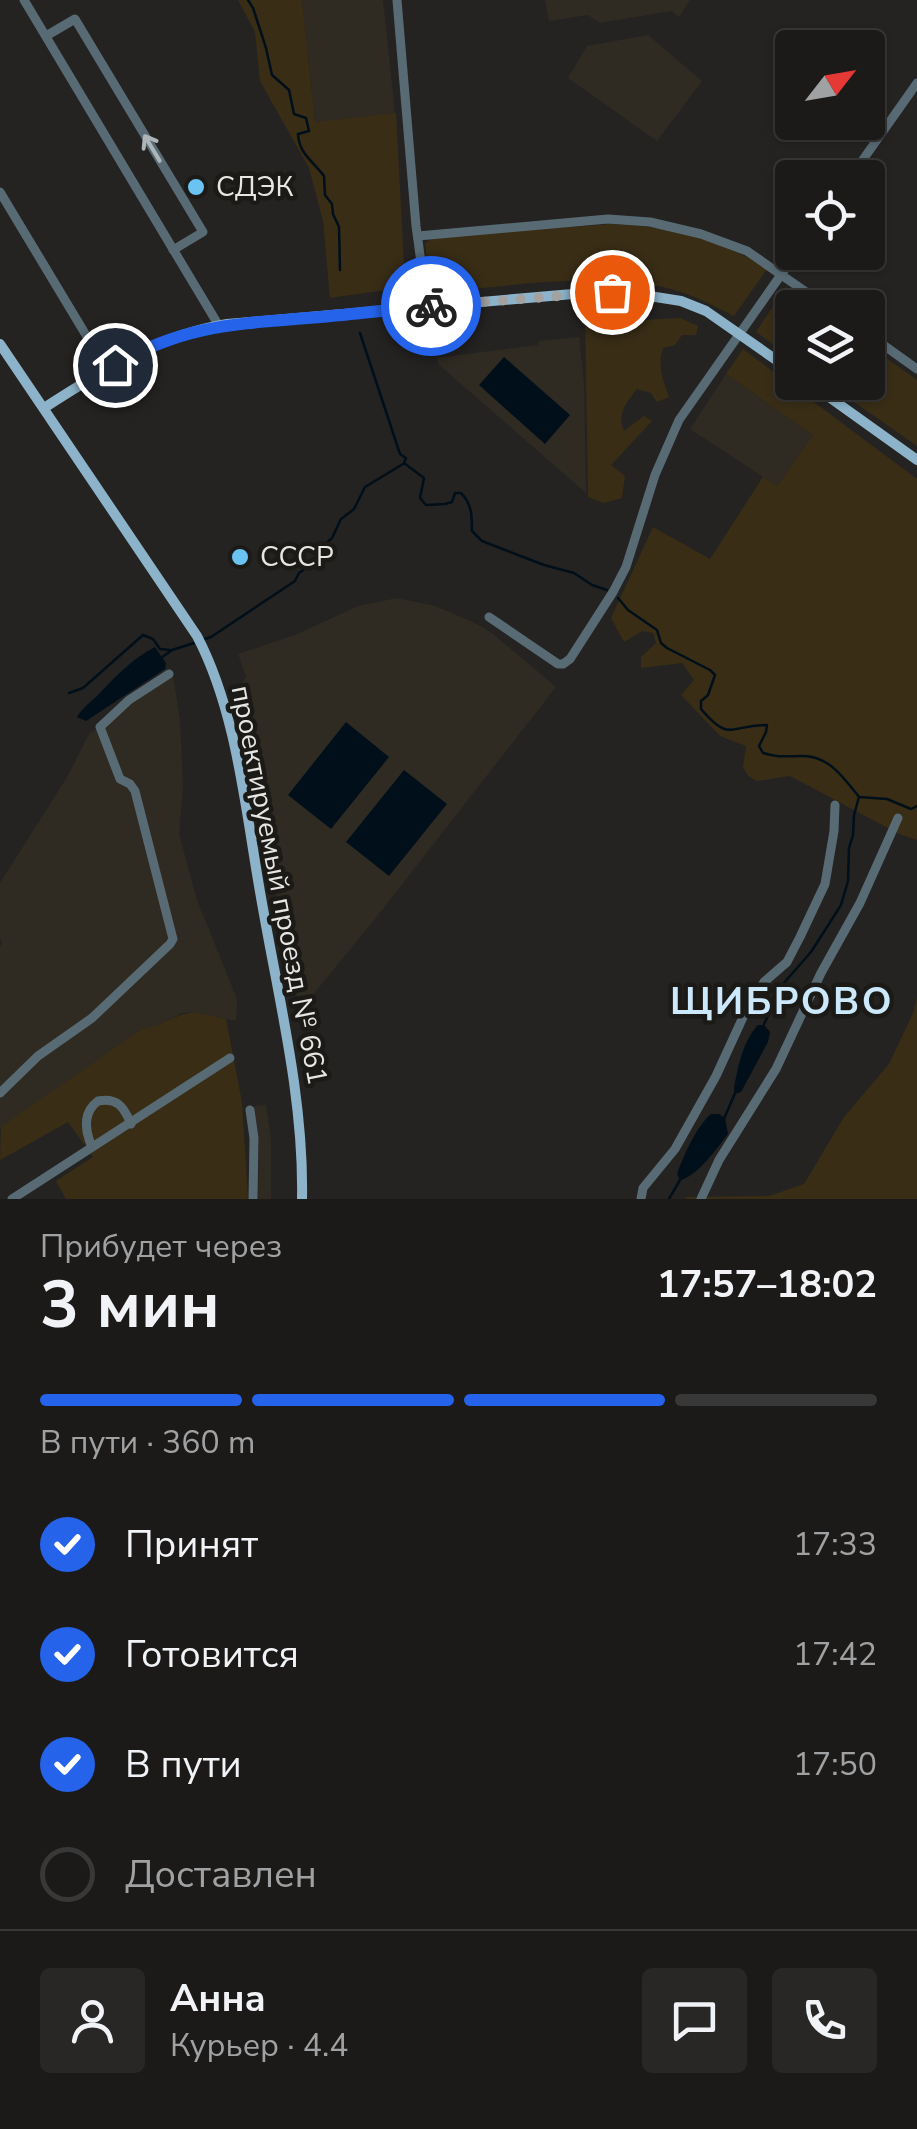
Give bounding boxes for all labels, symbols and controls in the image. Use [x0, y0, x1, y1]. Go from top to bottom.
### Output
north arrow [775, 30, 885, 140]
map controls [775, 30, 885, 400]
one-way arrow [142, 134, 162, 163]
button: locate [775, 160, 885, 270]
place label: СДЭК [216, 168, 293, 206]
marker: СДЭК [185, 176, 207, 198]
pin [570, 250, 655, 335]
courier [381, 256, 481, 356]
icon: bag [585, 265, 640, 320]
icon: bike [404, 279, 459, 334]
button: layers [775, 290, 885, 400]
pin [73, 323, 158, 408]
icon: home [88, 338, 143, 393]
place label: СССР [260, 538, 334, 576]
marker: СССР [229, 546, 251, 568]
street label: проектируемый проезд № 661 [222, 682, 336, 1088]
district label: ЩИБРОВО [670, 976, 894, 1027]
text: Прибудет через [40, 1225, 282, 1268]
text: 17:57–18:02 [657, 1259, 877, 1310]
text: 3 мин [40, 1261, 220, 1350]
text: В пути · 360 m [40, 1421, 255, 1464]
icon: check [40, 1517, 95, 1572]
text: Принят [125, 1519, 258, 1570]
text: 17:33 [793, 1523, 877, 1566]
icon: check [40, 1627, 95, 1682]
text: Готовится [125, 1629, 299, 1680]
text: 17:42 [793, 1633, 877, 1676]
icon: check [40, 1737, 95, 1792]
text: В пути [125, 1739, 242, 1790]
text: 17:50 [793, 1743, 877, 1786]
text: Доставлен [125, 1849, 317, 1900]
button: person [40, 1968, 145, 2073]
button: chat [642, 1968, 747, 2073]
button: phone [772, 1968, 877, 2073]
text: Анна [170, 1973, 266, 2024]
text: Курьер · 4.4 [170, 2024, 348, 2067]

